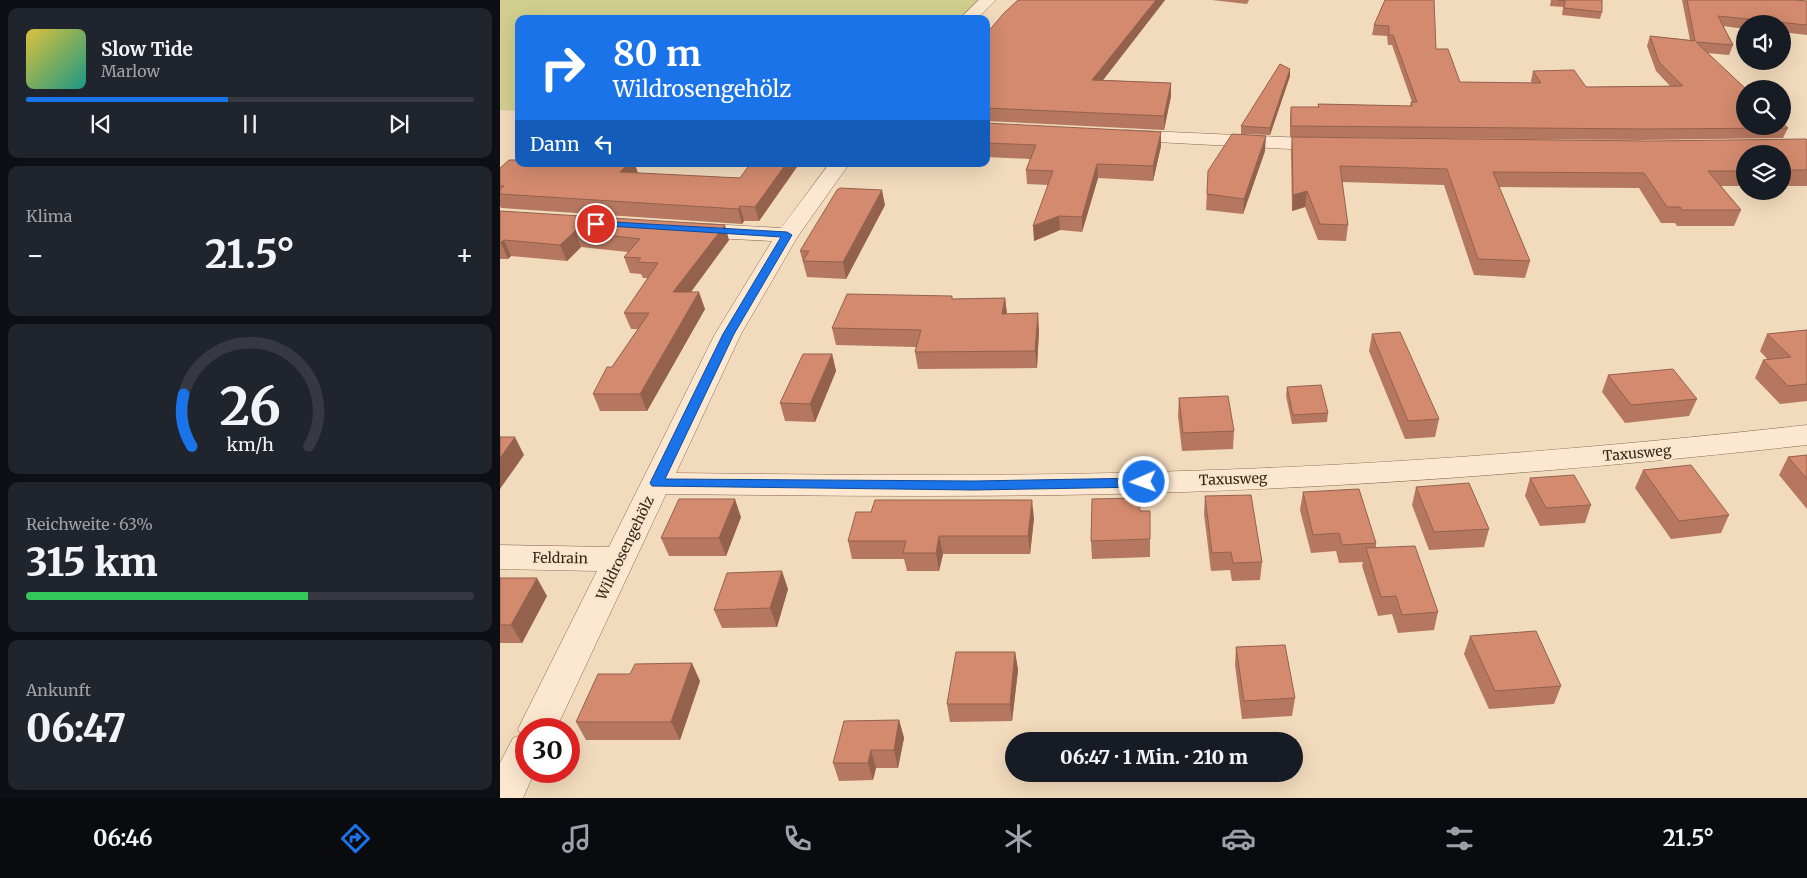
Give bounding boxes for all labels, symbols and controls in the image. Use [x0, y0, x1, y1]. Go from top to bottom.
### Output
map controls [1736, 15, 1791, 200]
button: sound [1736, 15, 1791, 70]
text: 80 m [613, 32, 701, 76]
icon: right [530, 35, 595, 100]
text: Slow Tide [101, 37, 193, 61]
text: Marlow [101, 61, 160, 81]
text: Wildrosengehölz [613, 75, 791, 103]
button: search [1736, 80, 1791, 135]
icon: previous [87, 110, 115, 138]
icon: pause [236, 110, 264, 138]
icon: next [385, 110, 413, 138]
icon: left [590, 130, 618, 158]
text: Dann [530, 132, 580, 156]
button: layers [1736, 145, 1791, 200]
pin [575, 203, 617, 245]
text: Klima [26, 206, 72, 226]
icon: arrive [582, 210, 610, 238]
text: 21.5° [205, 231, 295, 278]
text: − [26, 237, 45, 273]
text: + [455, 237, 474, 273]
text: 26 [219, 374, 281, 439]
text: km/h [226, 433, 274, 456]
street label: Taxusweg [1602, 441, 1672, 465]
position arrow [1117, 455, 1169, 507]
street label: Taxusweg [1198, 469, 1268, 489]
street label: Wildrosengehölz [592, 493, 658, 604]
text: Reichweite · 63% [26, 514, 153, 534]
text: 315 km [26, 539, 158, 586]
street label: Feldrain [532, 549, 588, 567]
text: Ankunft [26, 680, 91, 700]
text: 06:47 [26, 705, 126, 752]
speed limit sign: 30 [515, 718, 580, 783]
text: 06:47 · 1 Min. · 210 m [1060, 745, 1248, 769]
icon: directions [338, 821, 373, 856]
icon: music [559, 821, 594, 856]
icon: phone [780, 821, 815, 856]
icon: climate [1001, 821, 1036, 856]
icon: car [1221, 821, 1256, 856]
icon: filters [1442, 821, 1477, 856]
text: 06:46 [93, 824, 153, 852]
text: 21.5° [1663, 824, 1714, 852]

